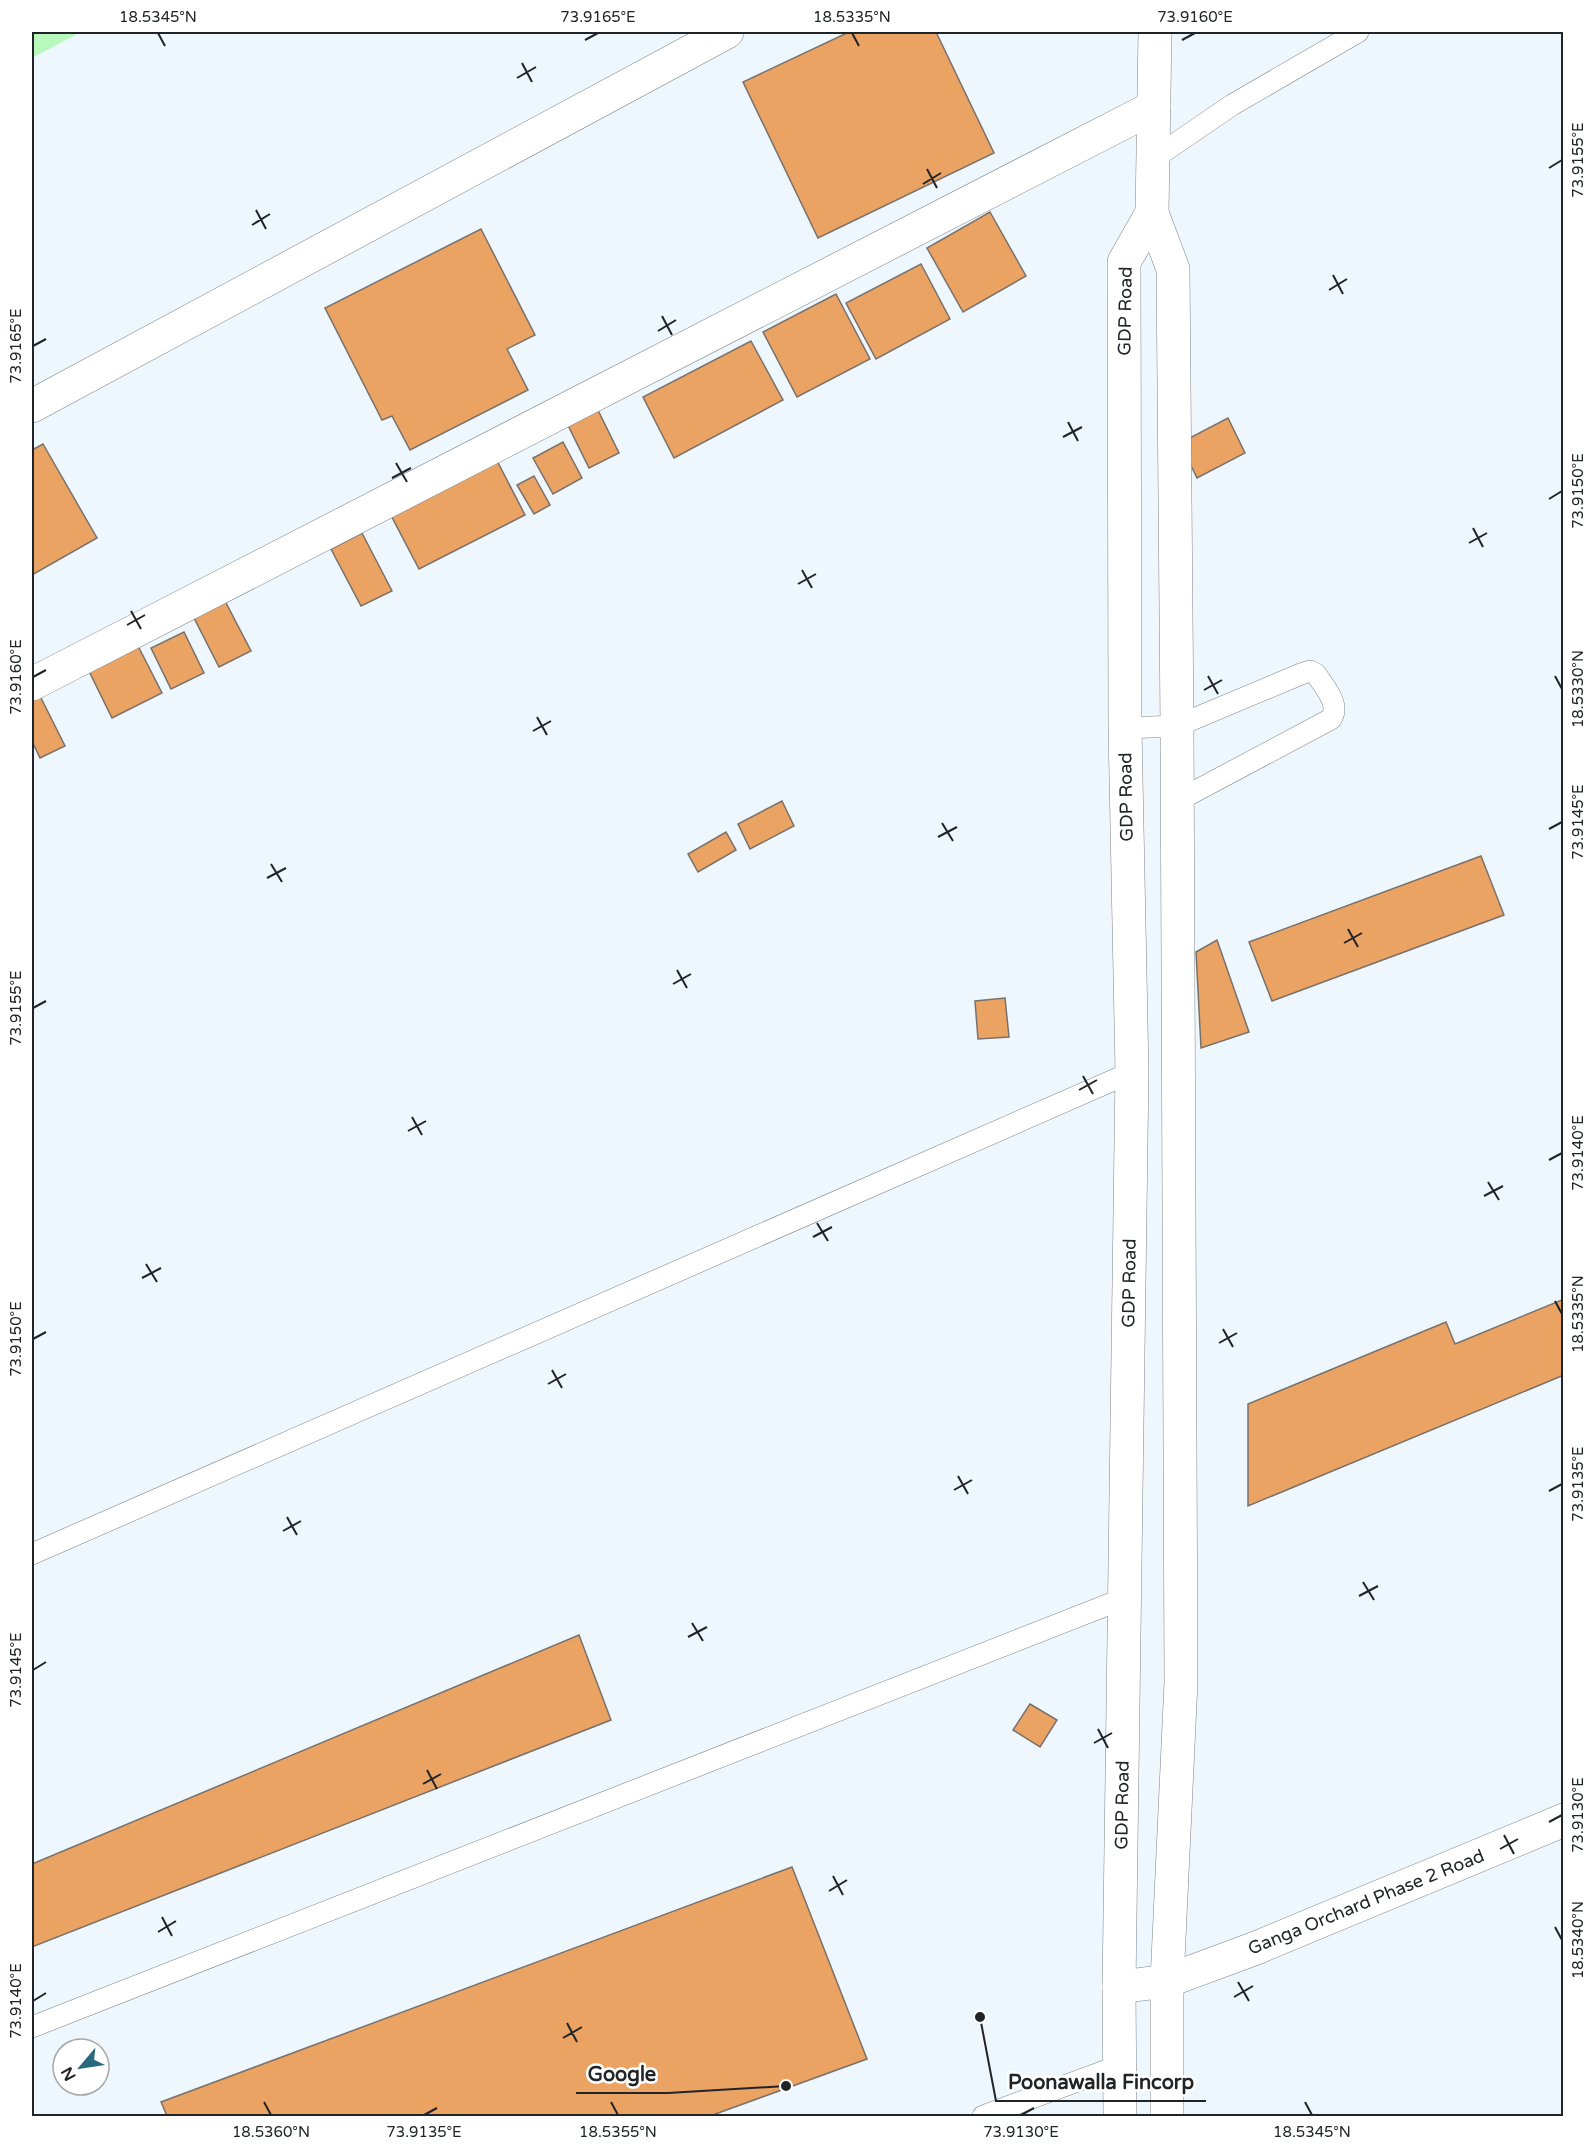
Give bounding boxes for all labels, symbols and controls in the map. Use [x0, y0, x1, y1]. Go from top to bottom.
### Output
text: 18.5345°N [119, 8, 197, 26]
text: 73.9165°E [560, 8, 636, 26]
text: 18.5335°N [813, 8, 891, 26]
text: 73.9160°E [1157, 8, 1233, 26]
text: 73.9155°E [1569, 122, 1587, 198]
street label: GDP Road [1113, 266, 1137, 356]
text: 73.9165°E [7, 308, 25, 384]
text: 73.9150°E [1569, 453, 1587, 529]
text: 73.9160°E [7, 639, 25, 715]
text: 18.5330°N [1569, 650, 1587, 728]
street label: GDP Road [1114, 752, 1138, 842]
text: 73.9145°E [1569, 784, 1587, 860]
text: 73.9155°E [7, 970, 25, 1046]
text: 73.9140°E [1569, 1115, 1587, 1191]
street label: GDP Road [1117, 1238, 1141, 1328]
text: 18.5335°N [1569, 1275, 1587, 1353]
text: 73.9150°E [7, 1301, 25, 1377]
text: 73.9135°E [1569, 1446, 1587, 1522]
text: 73.9145°E [7, 1632, 25, 1708]
street label: GDP Road [1110, 1760, 1134, 1850]
text: 73.9130°E [1569, 1777, 1587, 1853]
street label: Ganga Orchard Phase 2 Road [1245, 1844, 1487, 1960]
text: 18.5340°N [1569, 1901, 1587, 1979]
text: 73.9140°E [7, 1963, 25, 2039]
north arrow [51, 2037, 111, 2097]
callout: Google [576, 2055, 668, 2093]
text: N [57, 2063, 81, 2084]
text: Google [588, 2063, 656, 2087]
callout: Poonawalla Fincorp [996, 2063, 1206, 2101]
text: Poonawalla Fincorp [1008, 2071, 1194, 2095]
text: 18.5360°N [232, 2123, 310, 2141]
text: 73.9135°E [386, 2123, 462, 2141]
text: 18.5355°N [579, 2123, 657, 2141]
text: 73.9130°E [983, 2123, 1059, 2141]
text: 18.5345°N [1273, 2123, 1351, 2141]

